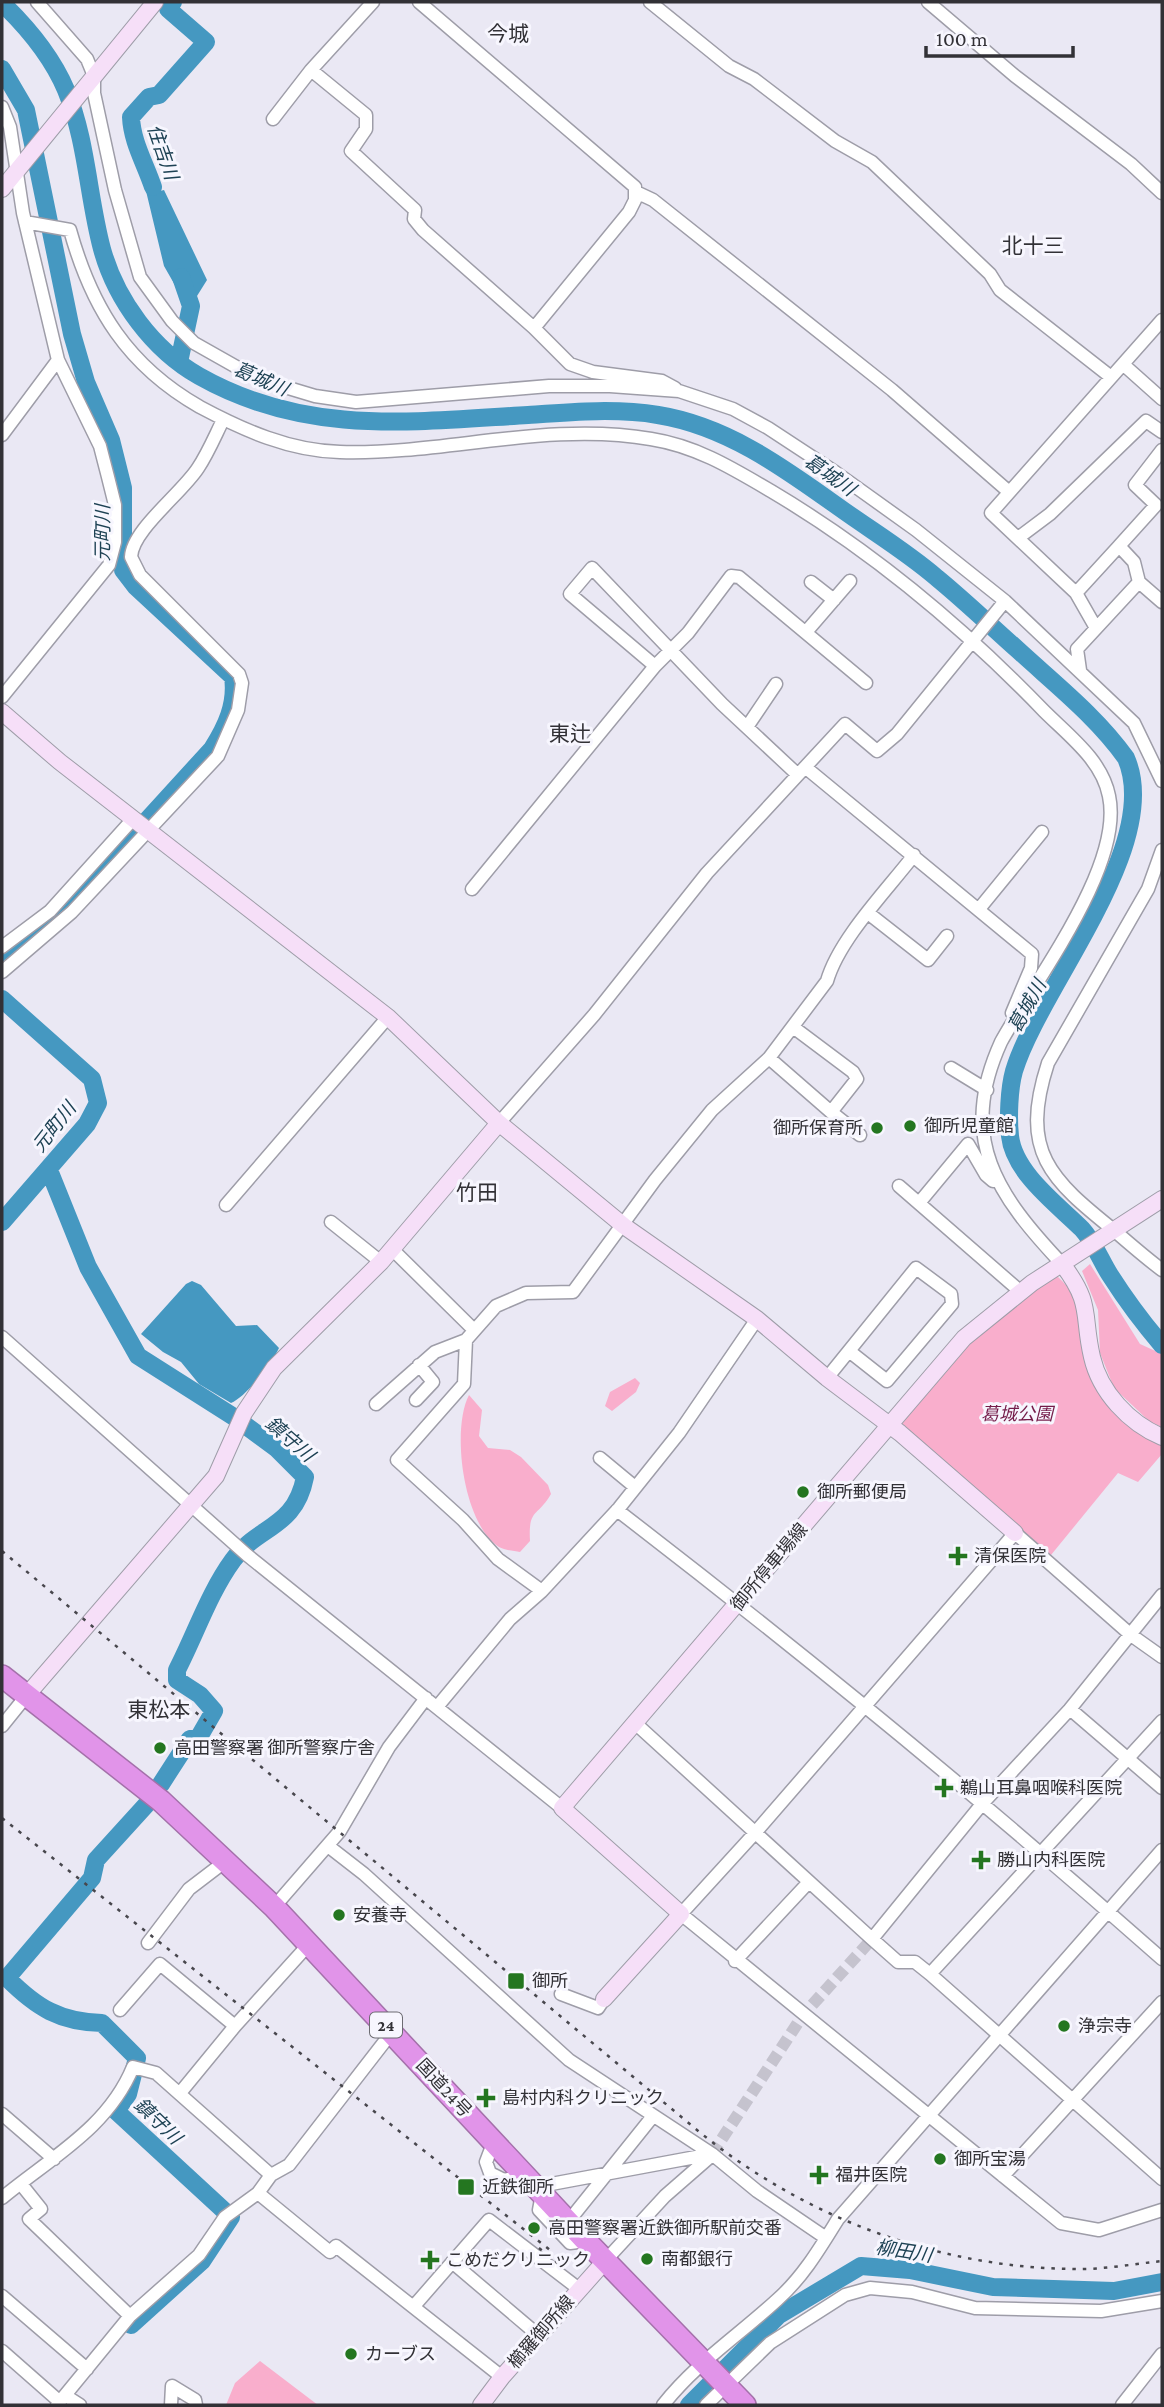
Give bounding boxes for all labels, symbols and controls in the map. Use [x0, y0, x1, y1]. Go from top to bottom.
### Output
scale bar [926, 14, 1073, 58]
district label: 今城 [487, 22, 529, 46]
text: 100 m [936, 27, 988, 51]
water label: 住吉川 [144, 122, 183, 184]
district label: 北十三 [1002, 234, 1065, 258]
water label: 葛城川 [231, 358, 293, 401]
water label: 葛城川 [801, 450, 861, 501]
water label: 元町川 [92, 503, 113, 562]
district label: 東辻 [549, 722, 591, 746]
water label: 葛城川 [1004, 974, 1051, 1036]
water label: 元町川 [28, 1097, 81, 1156]
place label: 御所児童館 [924, 1116, 1014, 1136]
place label: 御所保育所 [773, 1118, 863, 1138]
marker: 御所児童館 [902, 1118, 918, 1134]
marker: 御所保育所 [869, 1120, 885, 1136]
district label: 竹田 [456, 1181, 498, 1205]
park label: 葛城公園 [981, 1404, 1056, 1424]
water label: 鎮守川 [262, 1412, 320, 1467]
place label: 御所郵便局 [817, 1482, 907, 1502]
marker: 御所郵便局 [795, 1484, 811, 1500]
street label: 御所停車場線 [727, 1519, 811, 1615]
marker: 清保医院 [948, 1546, 968, 1566]
place label: 清保医院 [974, 1546, 1046, 1566]
district label: 東松本 [128, 1698, 191, 1722]
place label: 高田警察署 御所警察庁舎 [174, 1738, 375, 1758]
marker: 高田警察署 御所警察庁舎 [152, 1740, 168, 1756]
marker: 鵜山耳鼻咽喉科医院 [934, 1778, 954, 1798]
place label: 鵜山耳鼻咽喉科医院 [960, 1778, 1122, 1798]
marker: 勝山内科医院 [971, 1850, 991, 1870]
place label: 勝山内科医院 [997, 1850, 1105, 1870]
place label: 安養寺 [353, 1905, 407, 1925]
marker: 安養寺 [331, 1907, 347, 1923]
marker: 御所 [506, 1971, 526, 1991]
place label: 御所 [532, 1971, 568, 1991]
road number: 24 [370, 2012, 402, 2038]
place label: 浄宗寺 [1078, 2016, 1132, 2036]
marker: 浄宗寺 [1056, 2018, 1072, 2034]
street label: 国道24号 [412, 2055, 476, 2121]
marker: 島村内科クリニック [476, 2088, 496, 2108]
place label: 島村内科クリニック [502, 2088, 664, 2108]
water label: 鎮守川 [130, 2094, 187, 2150]
place label: 御所宝湯 [954, 2149, 1026, 2169]
marker: 御所宝湯 [932, 2151, 948, 2167]
marker: 福井医院 [809, 2165, 829, 2185]
place label: 福井医院 [835, 2165, 907, 2185]
marker: 近鉄御所 [456, 2177, 476, 2197]
place label: 近鉄御所 [482, 2177, 554, 2197]
place label: 高田警察署近鉄御所駅前交番 [548, 2218, 782, 2238]
marker: 高田警察署近鉄御所駅前交番 [526, 2220, 542, 2236]
water label: 柳田川 [874, 2236, 936, 2266]
place label: 南都銀行 [661, 2249, 733, 2269]
marker: こめだクリニック [420, 2250, 440, 2270]
place label: こめだクリニック [446, 2250, 590, 2270]
marker: 南都銀行 [639, 2251, 655, 2267]
street label: 櫛羅御所線 [504, 2291, 578, 2373]
place label: カーブス [365, 2344, 436, 2364]
marker: カーブス [343, 2346, 359, 2362]

